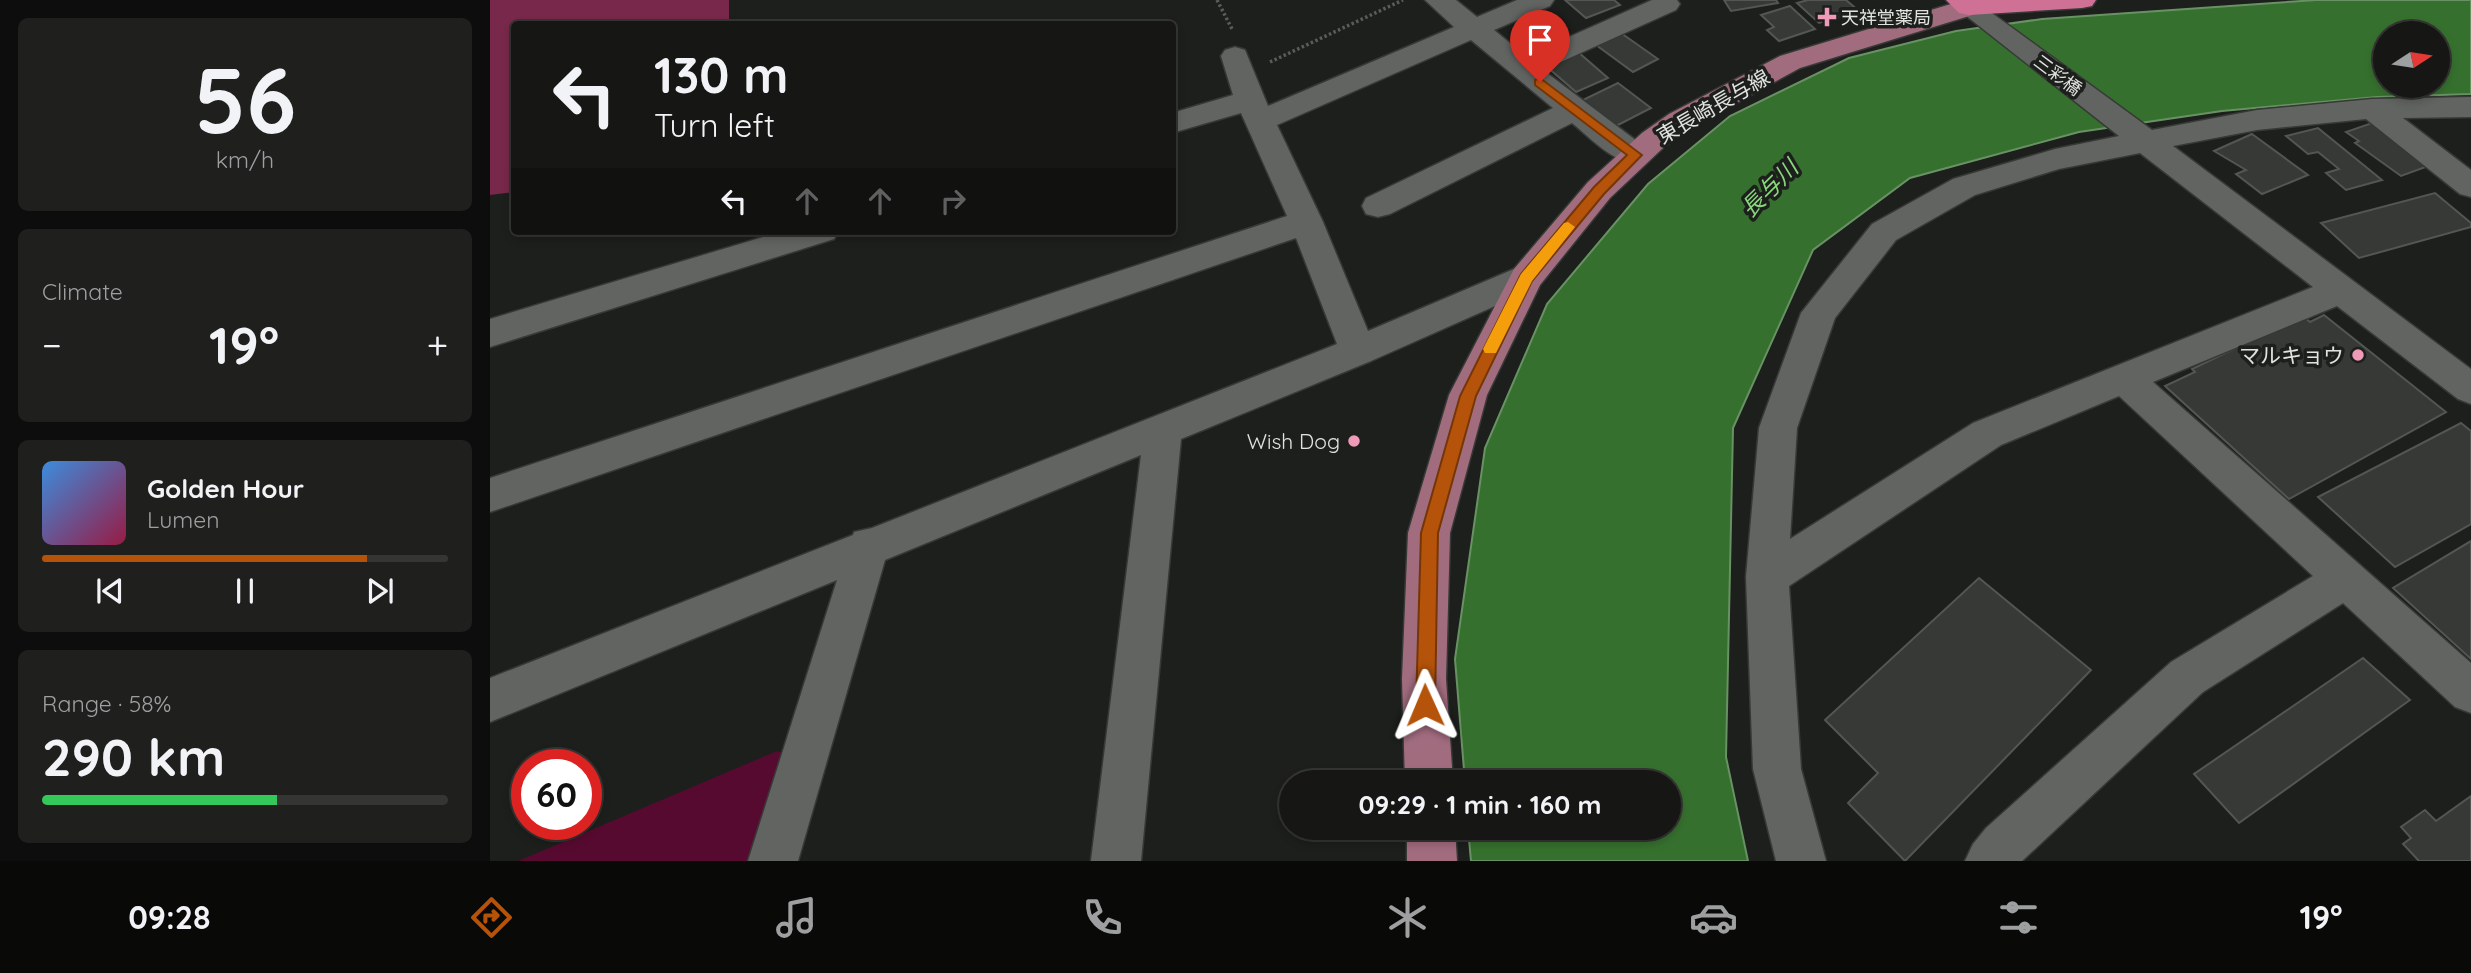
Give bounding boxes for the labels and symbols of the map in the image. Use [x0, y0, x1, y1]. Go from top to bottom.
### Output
place label: 天祥堂薬局 [1841, 6, 1931, 29]
marker: 天祥堂薬局 [1819, 9, 1835, 25]
pin [1510, 10, 1570, 82]
north arrow [2373, 21, 2450, 98]
street label: 三彩橋 [2030, 50, 2086, 100]
street label: 東長崎長与線 [1652, 63, 1774, 149]
water label: 長与川 [1734, 151, 1806, 223]
place label: マルキョウ [2239, 342, 2344, 368]
marker: マルキョウ [2350, 347, 2366, 363]
place label: Wish Dog [1247, 428, 1340, 454]
marker: Wish Dog [1346, 433, 1362, 449]
position arrow [1388, 668, 1462, 742]
speed limit sign: 60 [511, 749, 602, 840]

